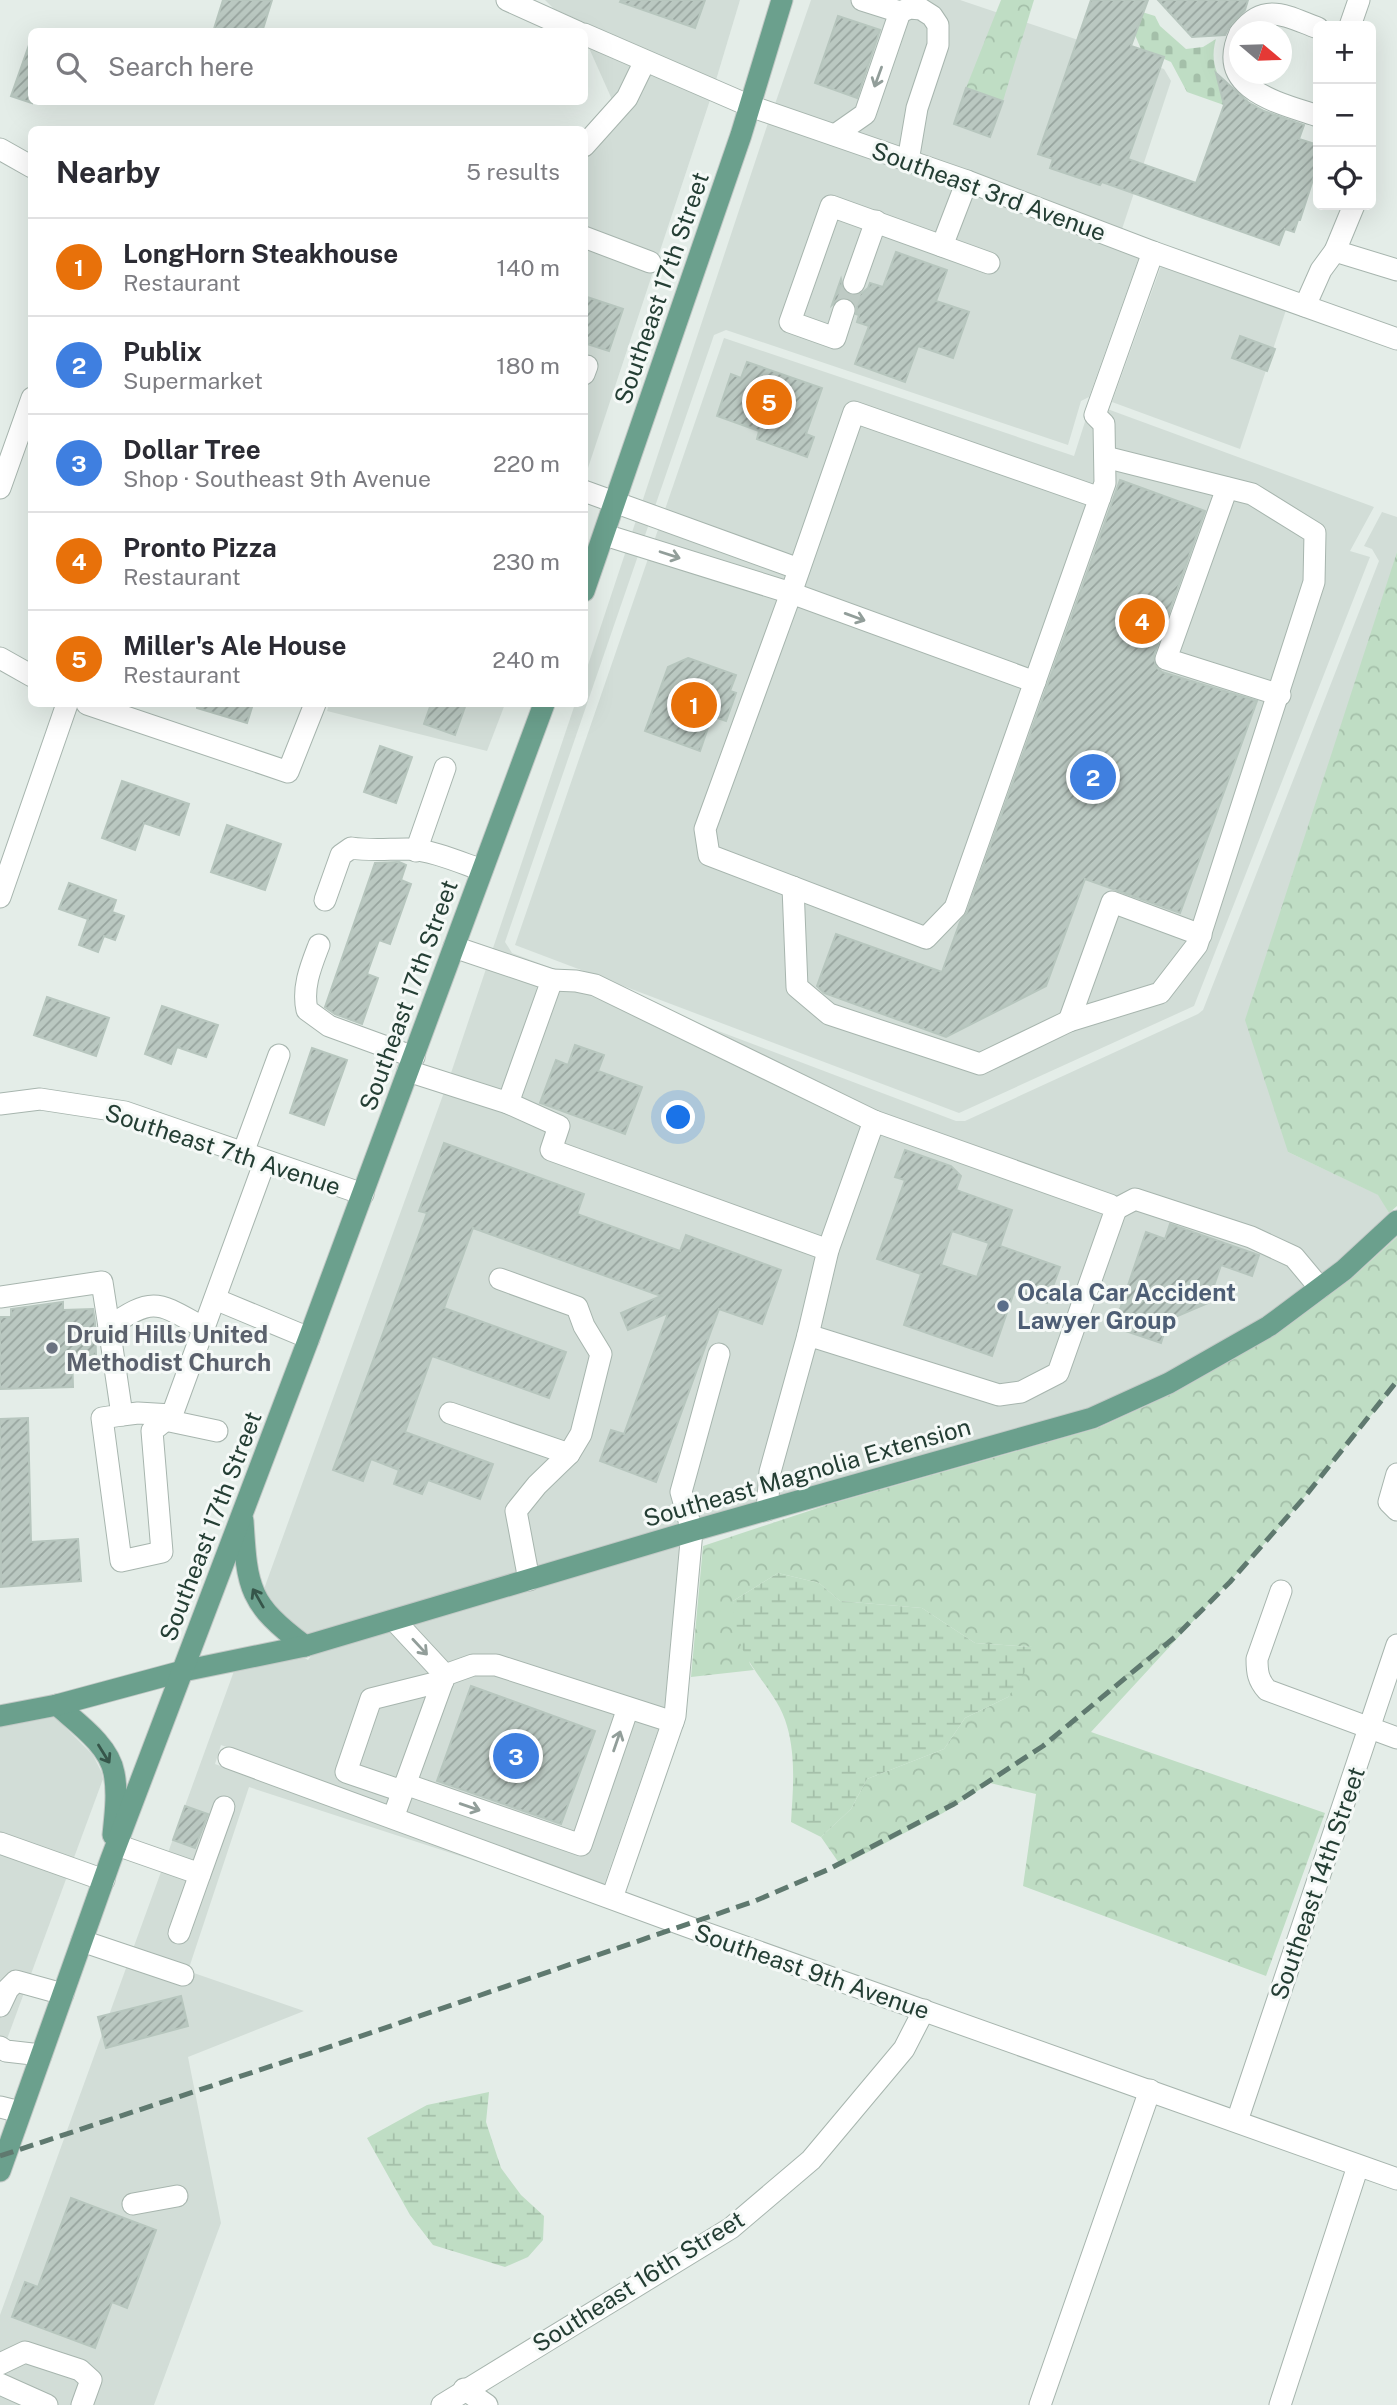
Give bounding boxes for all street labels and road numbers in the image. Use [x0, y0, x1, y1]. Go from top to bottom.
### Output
street label: Southeast 3rd Avenue [868, 136, 1110, 246]
street label: Southeast 17th Street [608, 168, 714, 408]
street label: Southeast 17th Street [353, 876, 463, 1114]
street label: Southeast 7th Avenue [102, 1098, 344, 1200]
street label: Southeast 17th Street [153, 1407, 267, 1645]
street label: Southeast Magnolia Extension [640, 1412, 974, 1532]
street label: Southeast 14th Street [1264, 1763, 1370, 2003]
street label: Southeast 9th Avenue [691, 1918, 933, 2024]
street label: Southeast 16th Street [527, 2204, 749, 2358]

